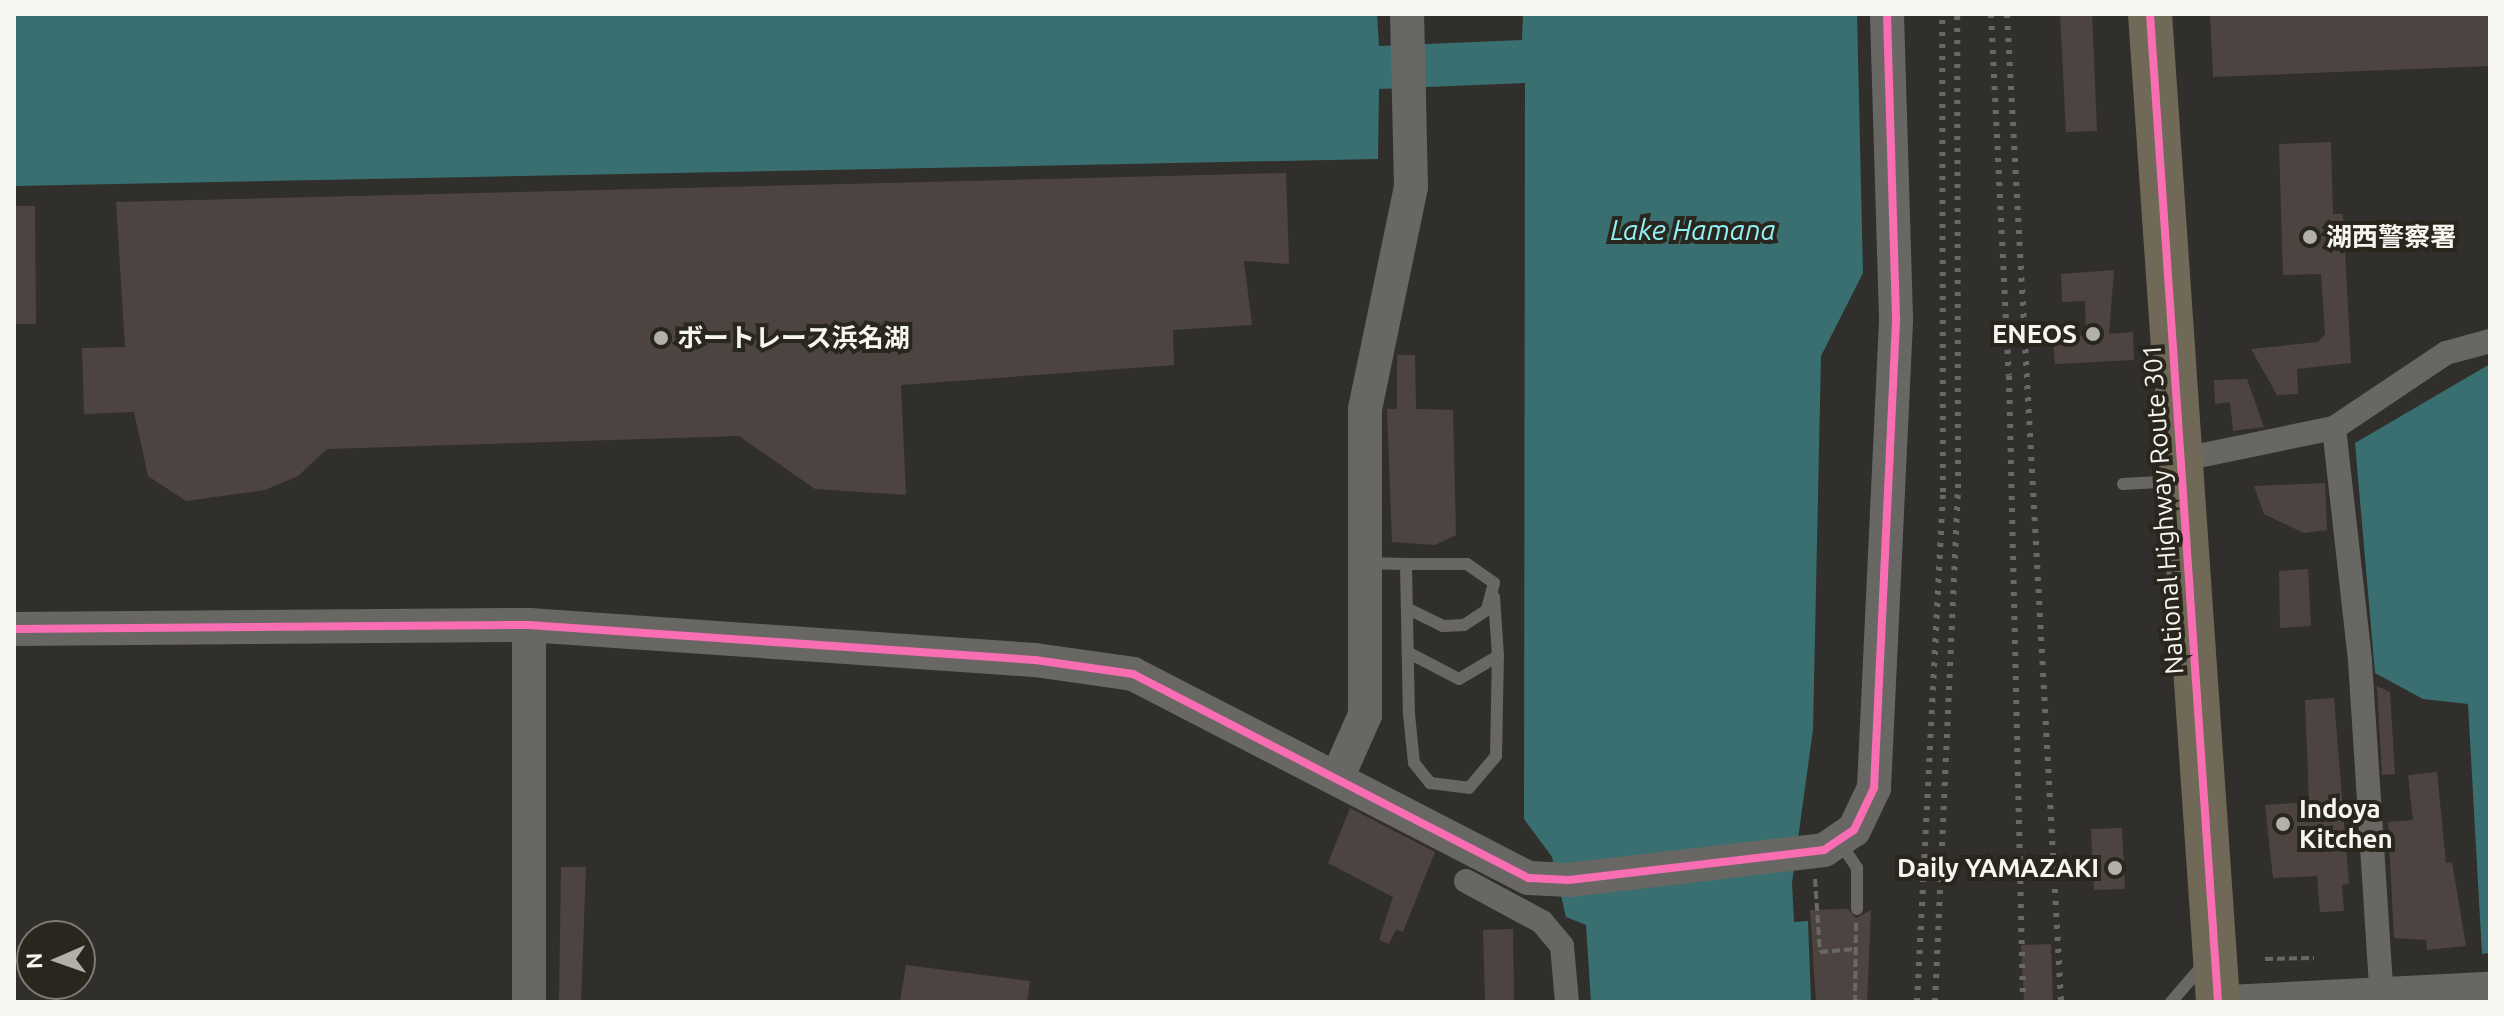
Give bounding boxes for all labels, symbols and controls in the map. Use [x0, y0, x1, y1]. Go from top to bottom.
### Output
water label: Lake Hamana [1610, 213, 1776, 247]
place label: 湖西警察署 [2326, 221, 2456, 253]
marker: 湖西警察署 [2301, 228, 2319, 246]
place label: ENEOS [1992, 318, 2077, 350]
place label: ボートレース浜名湖 [677, 322, 911, 354]
marker: ENEOS [2084, 325, 2102, 343]
marker: ボートレース浜名湖 [652, 329, 670, 347]
street label: National Highway Route 301 [2136, 343, 2190, 675]
place label: Indoya Kitchen [2299, 793, 2393, 854]
marker: Indoya Kitchen [2274, 815, 2292, 833]
place label: Daily YAMAZAKI [1897, 852, 2099, 884]
marker: Daily YAMAZAKI [2106, 859, 2124, 877]
north arrow [16, 920, 96, 1000]
text: N [21, 952, 46, 969]

